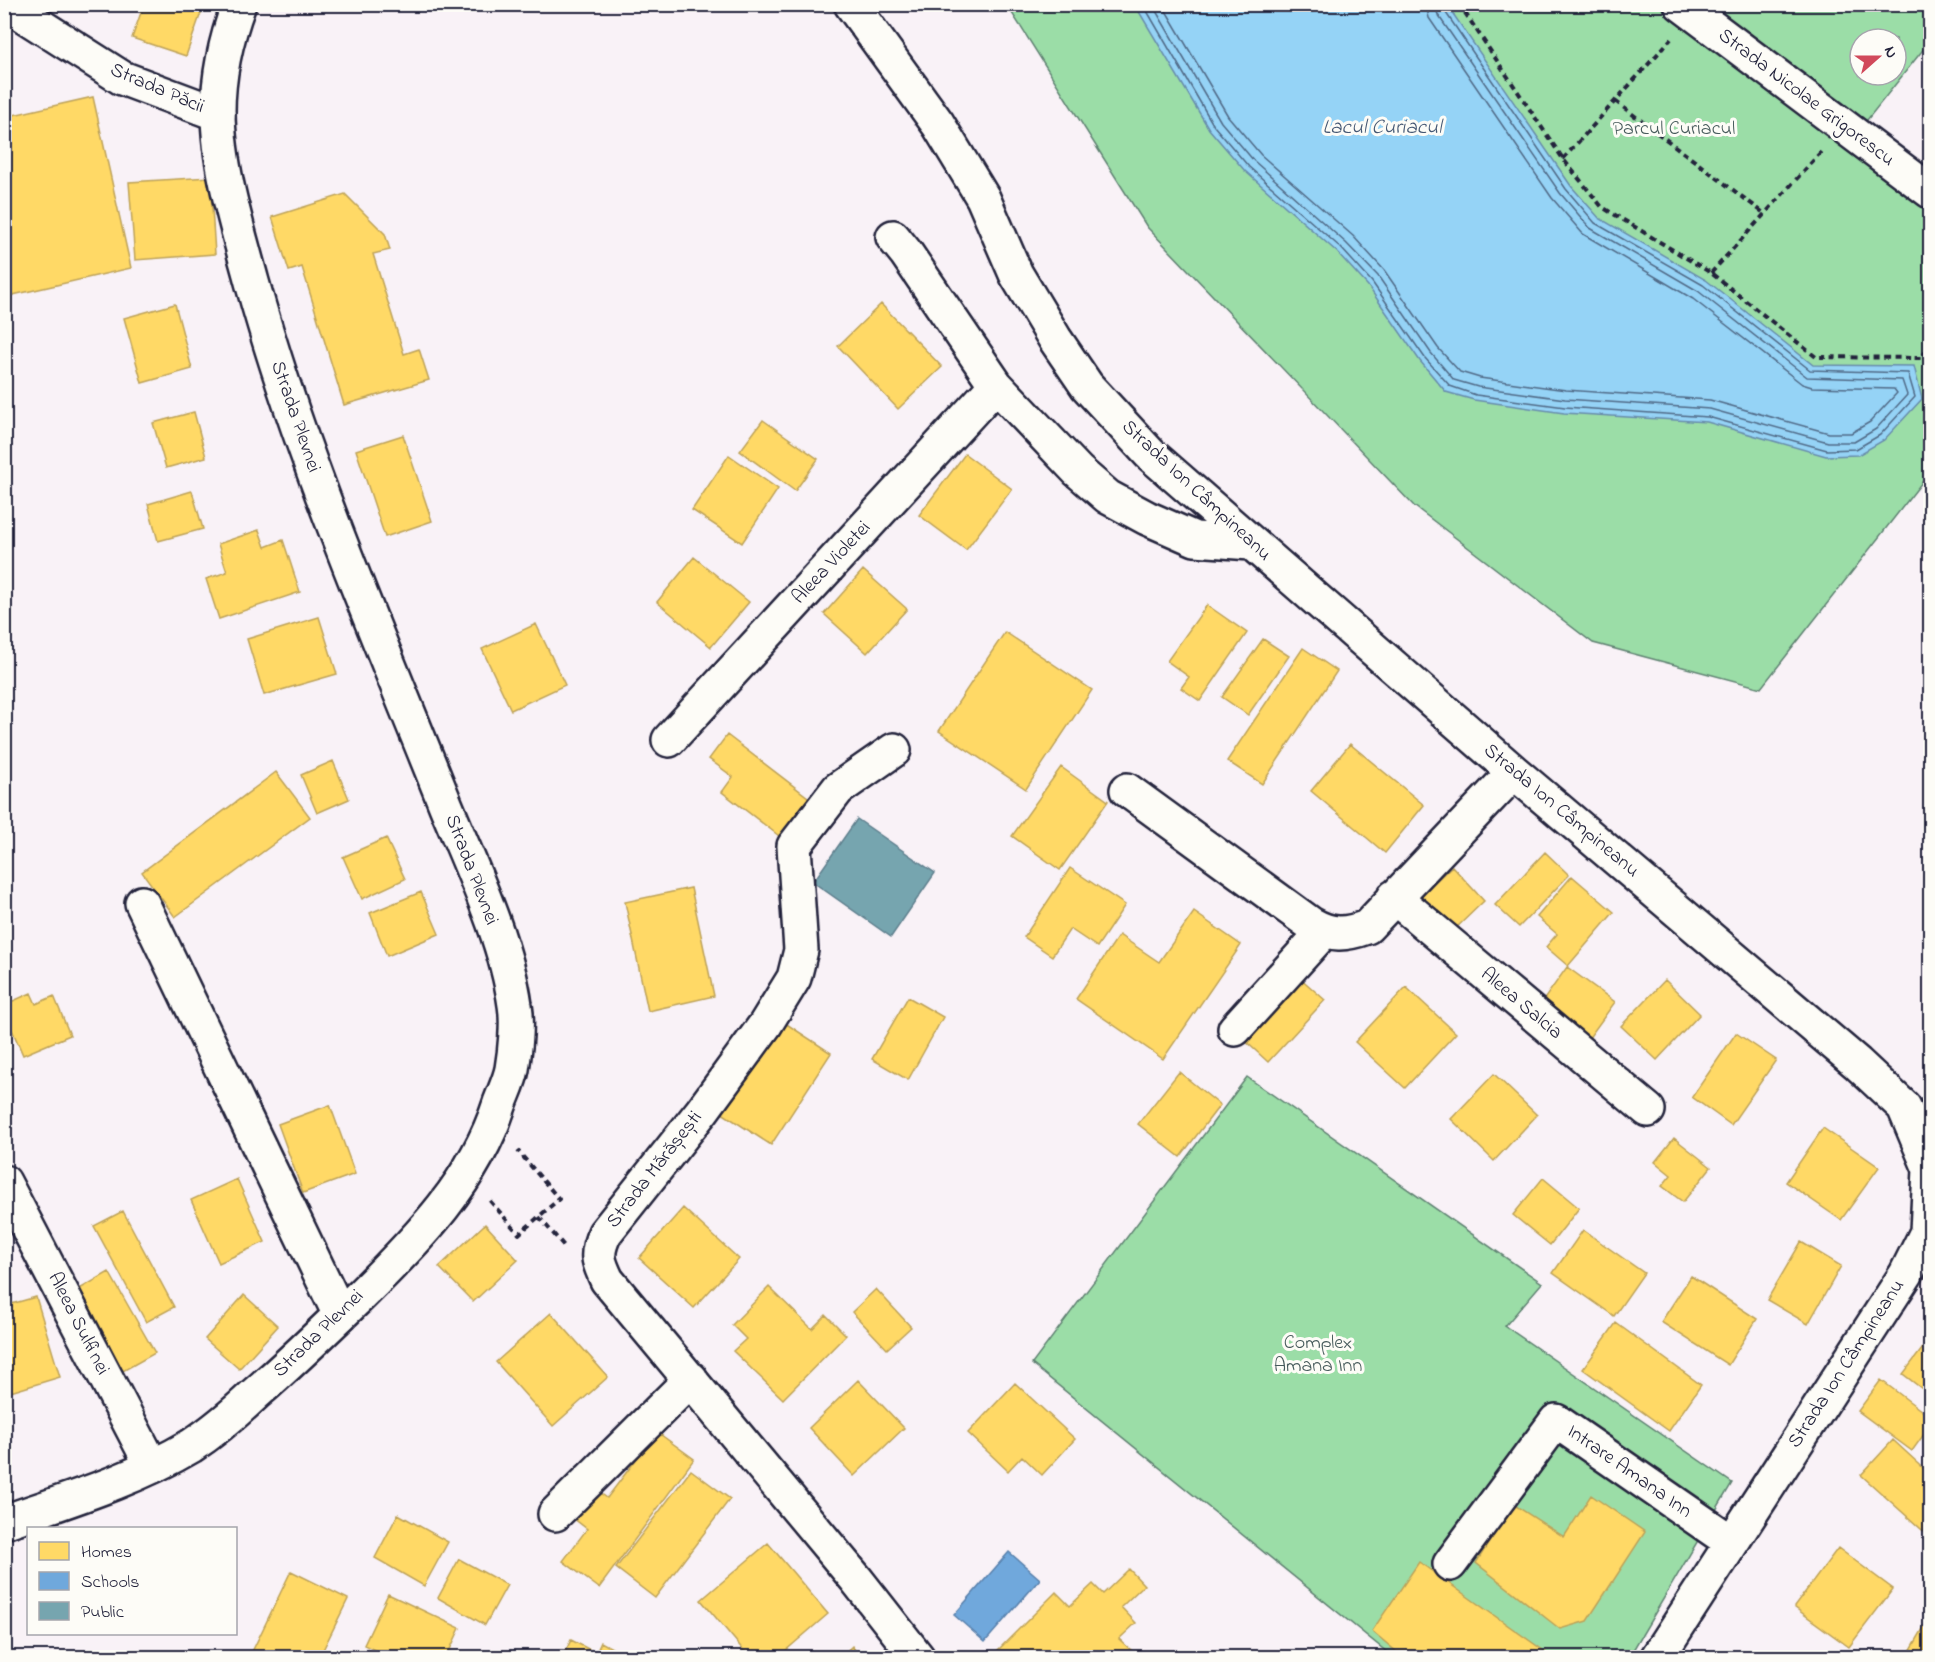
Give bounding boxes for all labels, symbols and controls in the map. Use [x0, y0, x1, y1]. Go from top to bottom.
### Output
street label: Strada Nicolae Grigorescu [1713, 24, 1899, 172]
north arrow [1848, 27, 1908, 87]
street label: Strada Păcii [105, 56, 209, 122]
water label: Lacul Curiacul [1322, 113, 1444, 143]
park label: Parcul Curiacul [1613, 115, 1735, 144]
street label: Strada Plevnei [262, 357, 328, 477]
street label: Strada Ion Câmpineanu [1114, 413, 1278, 569]
street label: Aleea Violetei [786, 515, 878, 611]
street label: Strada Ion Câmpineanu [1477, 737, 1645, 885]
street label: Strada Plevnei [437, 810, 505, 930]
street label: Aleea Salcia [1473, 961, 1569, 1047]
street label: Strada Mărășești [600, 1105, 710, 1235]
street label: Aleea Sulfinei [40, 1267, 116, 1381]
street label: Strada Ion Câmpineanu [1781, 1274, 1913, 1454]
street label: Strada Plevnei [267, 1283, 371, 1385]
park label: Complex Amana Inn [1274, 1329, 1362, 1381]
street label: Intrare Amana Inn [1560, 1418, 1698, 1526]
legend [27, 1527, 237, 1635]
text: Homes [81, 1540, 132, 1566]
text: Schools [81, 1570, 139, 1596]
text: Public [81, 1600, 124, 1626]

